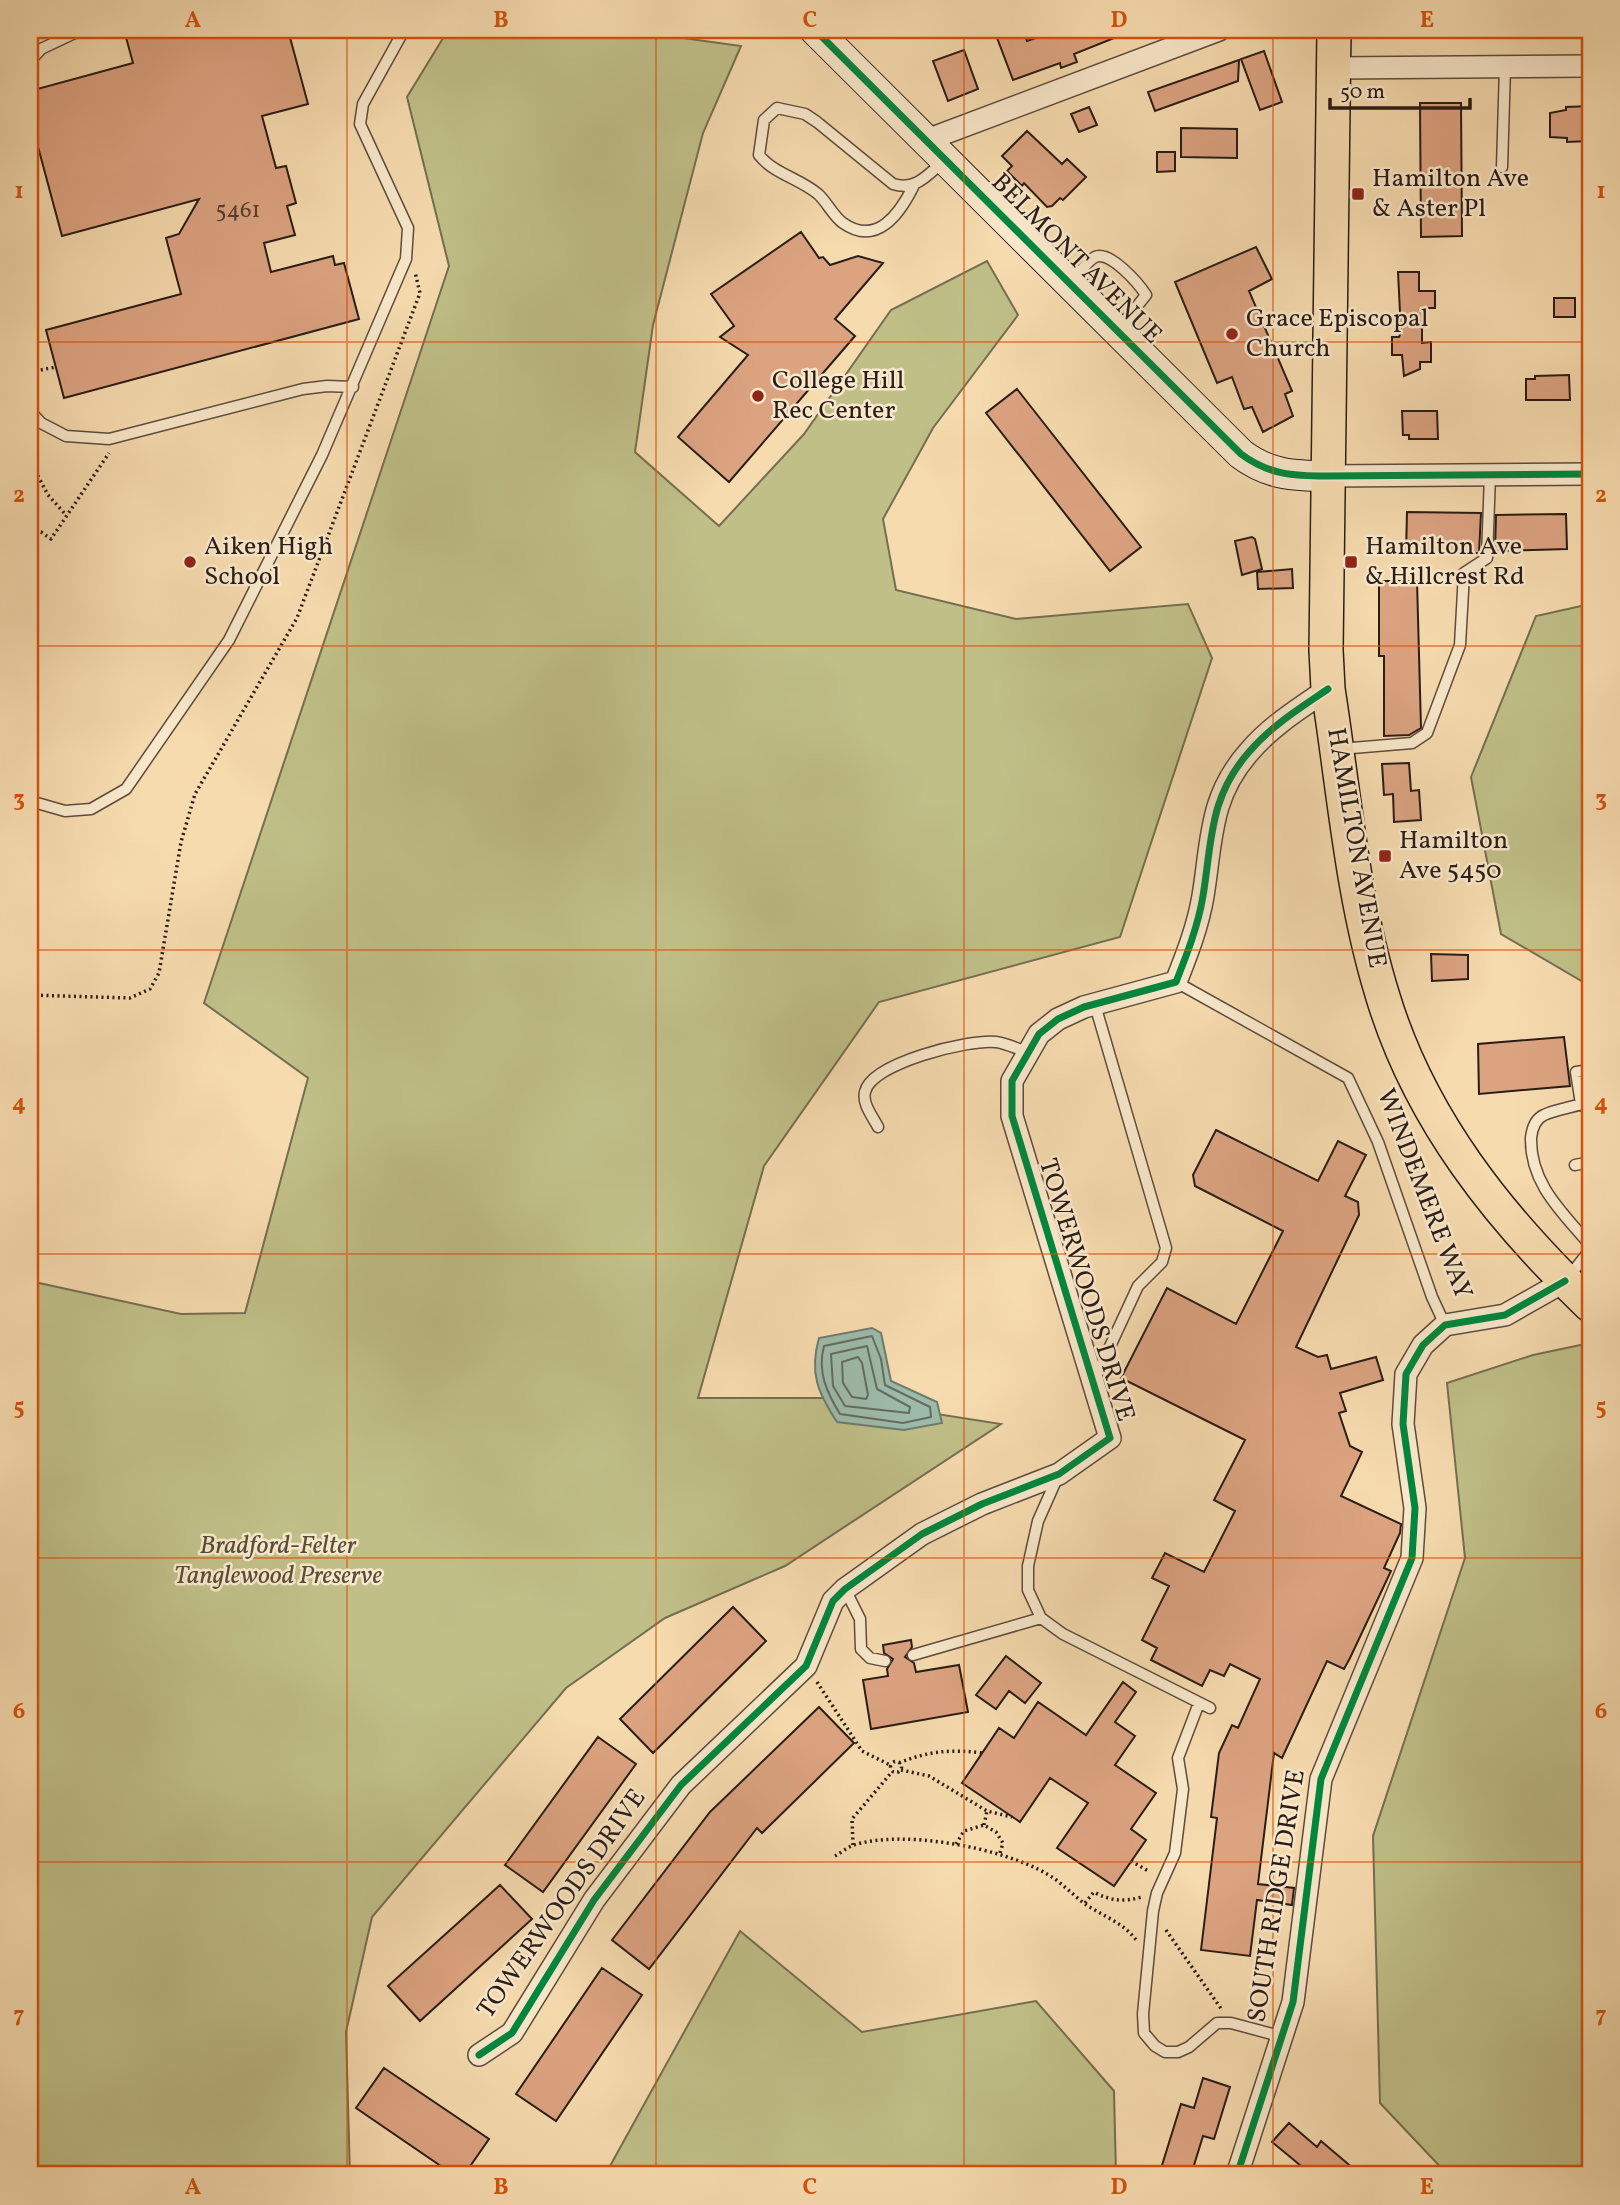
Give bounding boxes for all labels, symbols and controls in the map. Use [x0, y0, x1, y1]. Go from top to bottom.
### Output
text: A [185, 5, 201, 37]
text: B [493, 5, 509, 37]
text: C [803, 5, 817, 37]
text: D [1111, 5, 1128, 37]
text: E [1420, 5, 1434, 37]
scale bar [1330, 66, 1470, 110]
text: 50 m [1340, 78, 1385, 107]
place label: Hamilton Ave & Aster Pl [1372, 161, 1529, 227]
street label: BELMONT AVENUE [982, 165, 1170, 353]
text: 1 [14, 176, 24, 208]
text: 1 [1596, 176, 1606, 208]
marker: Hamilton Ave & Aster Pl [1350, 186, 1366, 202]
house number: 5461 [215, 195, 261, 227]
place label: Grace Episcopal Church [1246, 301, 1429, 367]
marker: Grace Episcopal Church [1224, 326, 1240, 342]
place label: College Hill Rec Center [772, 363, 904, 429]
marker: College Hill Rec Center [750, 388, 766, 404]
text: 2 [13, 480, 25, 512]
text: 2 [1595, 480, 1607, 512]
place label: Aiken High School [204, 529, 333, 595]
place label: Hamilton Ave & Hillcrest Rd [1365, 529, 1525, 595]
marker: Aiken High School [182, 554, 198, 570]
marker: Hamilton Ave & Hillcrest Rd [1343, 554, 1359, 570]
street label: HAMILTON AVENUE [1317, 725, 1395, 971]
text: 3 [13, 784, 25, 816]
text: 3 [1595, 784, 1607, 816]
place label: Hamilton Ave 5450 [1399, 823, 1508, 889]
marker: Hamilton Ave 5450 [1377, 848, 1393, 864]
street label: WINDEMERE WAY [1367, 1083, 1481, 1305]
text: 4 [12, 1088, 26, 1120]
text: 4 [1594, 1088, 1608, 1120]
street label: TOWERWOODS DRIVE [1029, 1154, 1143, 1426]
text: 5 [13, 1392, 25, 1424]
text: 5 [1595, 1392, 1607, 1424]
park label: Bradford-Felter Tanglewood Preserve [174, 1528, 382, 1594]
text: 6 [13, 1696, 25, 1728]
text: 6 [1595, 1696, 1607, 1728]
street label: SOUTH RIDGE DRIVE [1239, 1767, 1315, 2025]
street label: TOWERWOODS DRIVE [469, 1782, 655, 2026]
text: 7 [14, 2000, 25, 2032]
text: 7 [1596, 2000, 1607, 2032]
text: A [185, 2172, 201, 2204]
text: B [493, 2172, 509, 2204]
text: C [803, 2172, 817, 2204]
text: D [1111, 2172, 1128, 2204]
text: E [1420, 2172, 1434, 2204]

